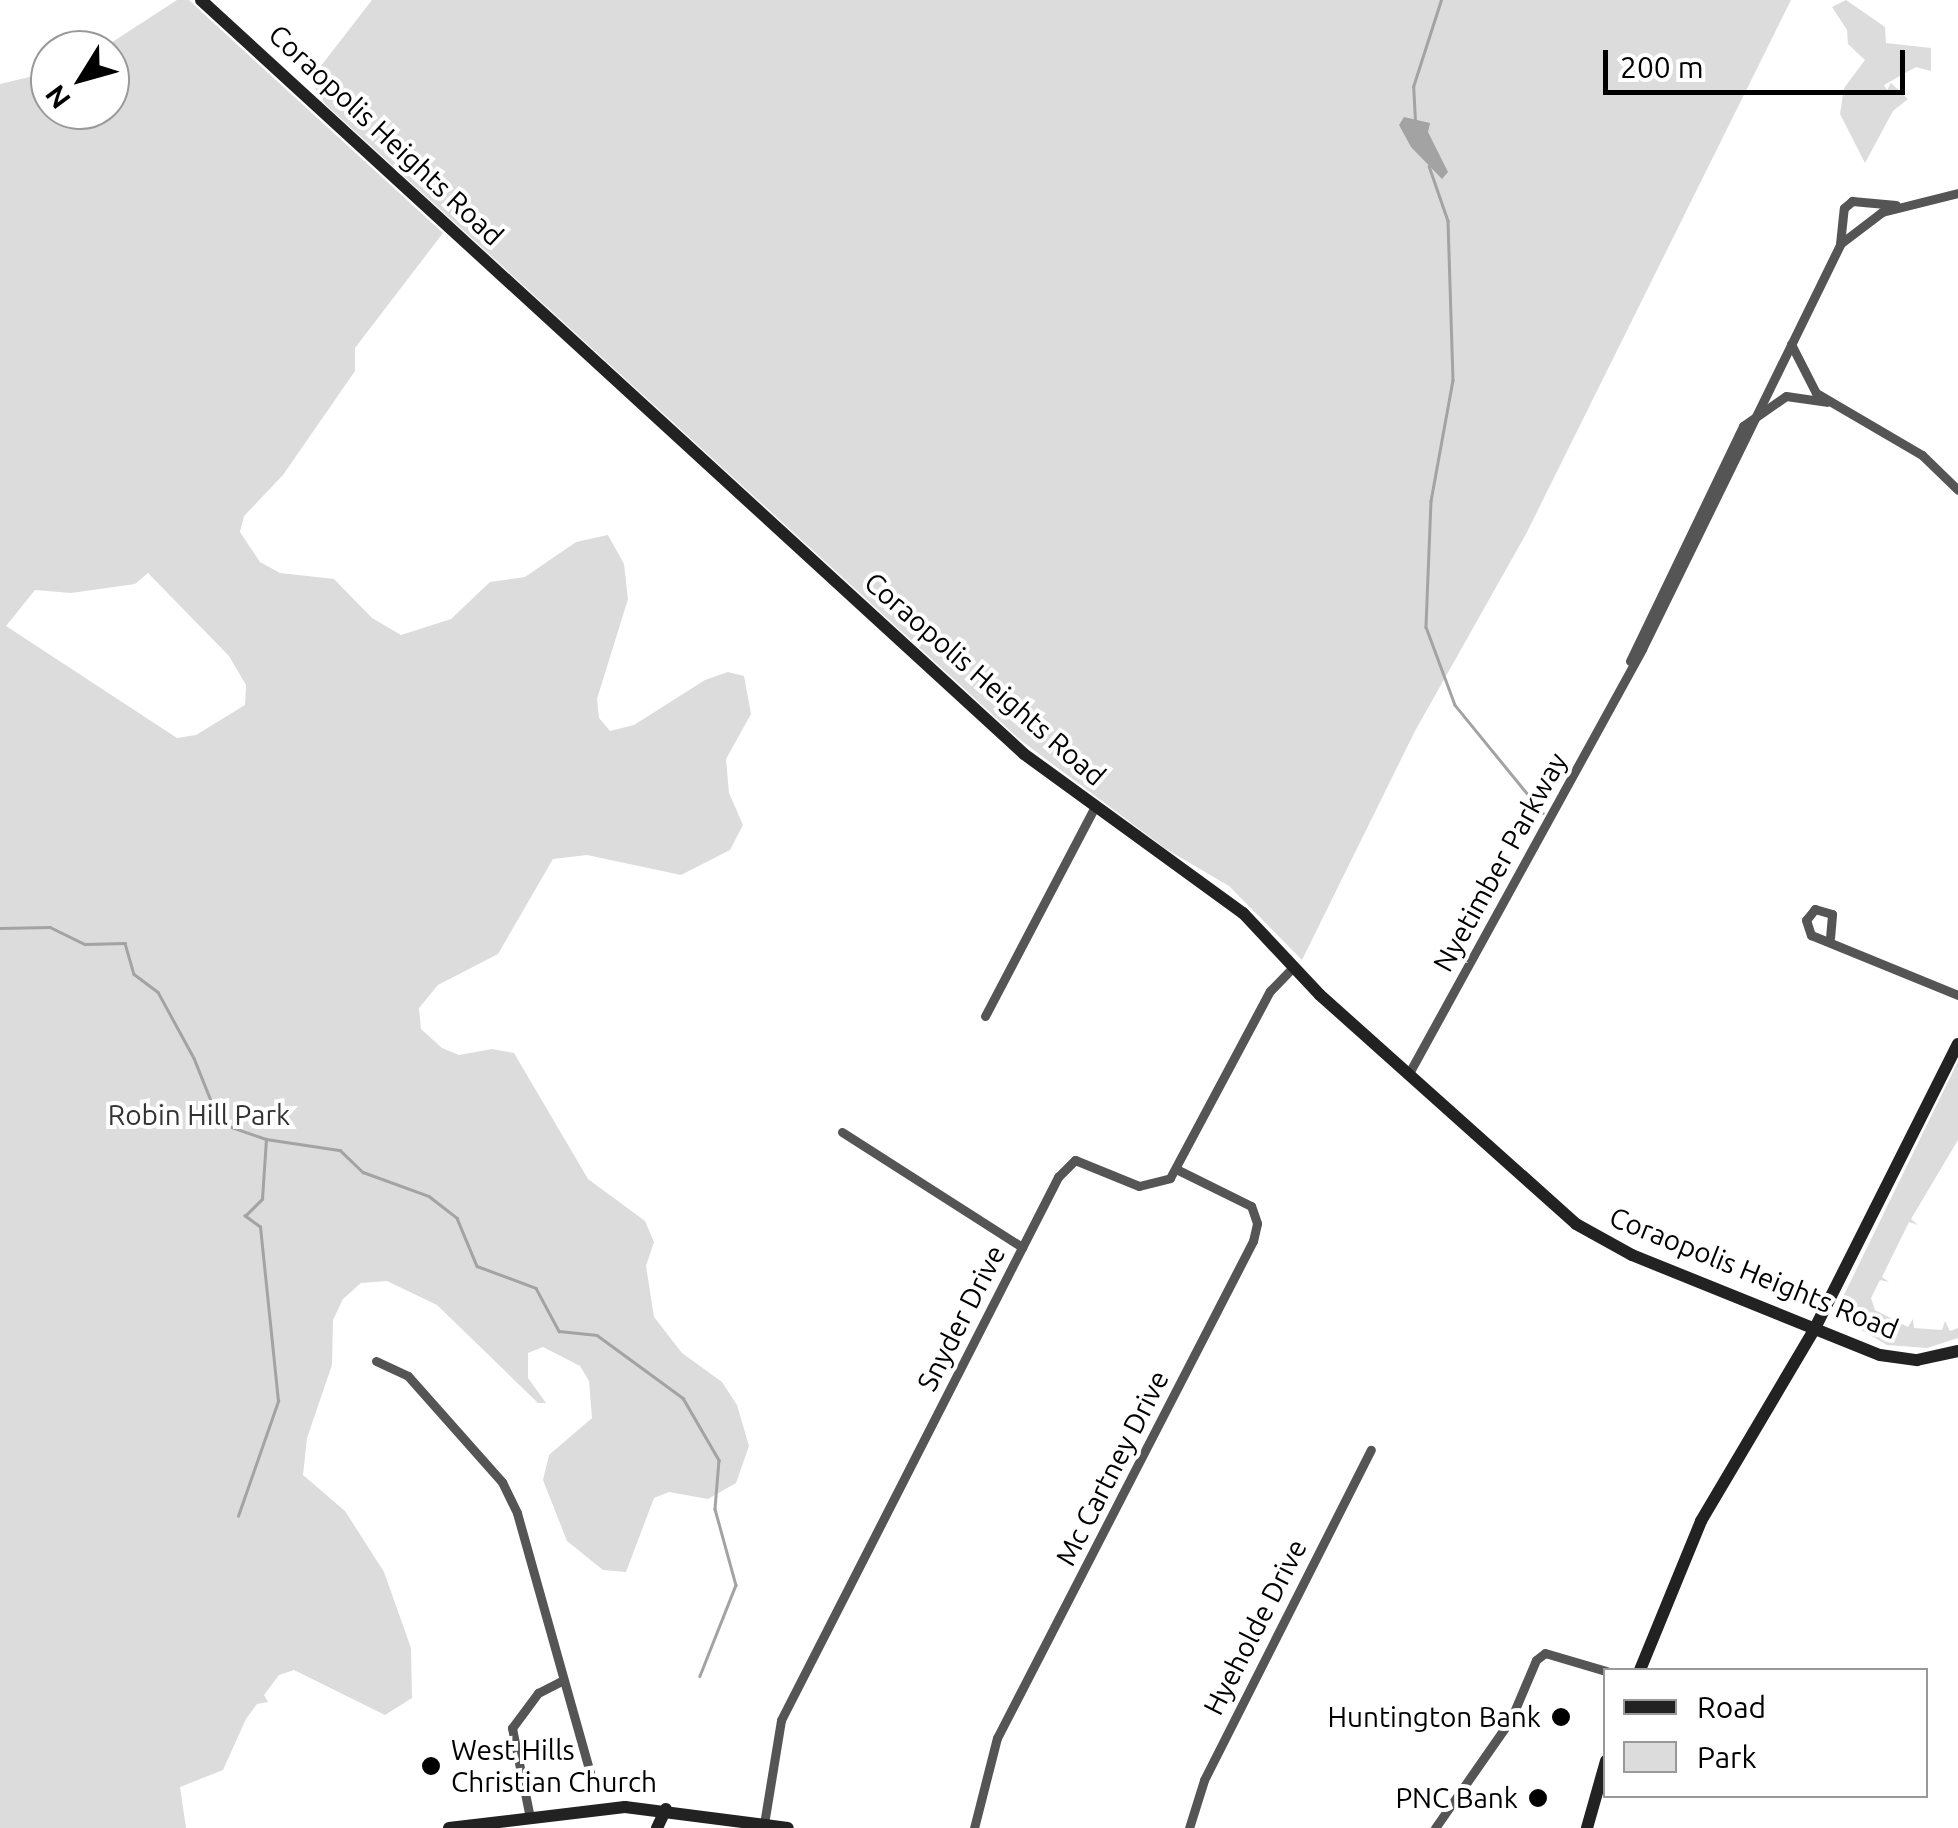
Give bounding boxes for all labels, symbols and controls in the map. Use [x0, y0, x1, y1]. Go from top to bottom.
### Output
street label: Coraopolis Heights Road [262, 18, 510, 252]
north arrow [30, 30, 130, 130]
scale bar [1608, 30, 1910, 92]
text: 200 m [1620, 50, 1704, 84]
text: N [39, 79, 76, 115]
street label: Coraopolis Heights Road [858, 565, 1112, 793]
street label: Nyetimber Parkway [1426, 747, 1574, 977]
park label: Robin Hill Park [108, 1098, 290, 1132]
street label: Coraopolis Heights Road [1605, 1200, 1903, 1346]
street label: Snyder Drive [910, 1240, 1012, 1396]
street label: Mc Cartney Drive [1048, 1365, 1176, 1571]
street label: Hyeholde Drive [1196, 1534, 1314, 1720]
legend [1603, 1668, 1928, 1798]
text: Road [1697, 1690, 1766, 1724]
place label: Huntington Bank [1328, 1700, 1541, 1734]
marker: Huntington Bank [1550, 1706, 1572, 1728]
place label: West Hills Christian Church [451, 1733, 657, 1799]
text: Park [1697, 1740, 1757, 1774]
marker: West Hills Christian Church [420, 1755, 442, 1777]
place label: PNC Bank [1395, 1781, 1518, 1815]
marker: PNC Bank [1527, 1787, 1549, 1809]

